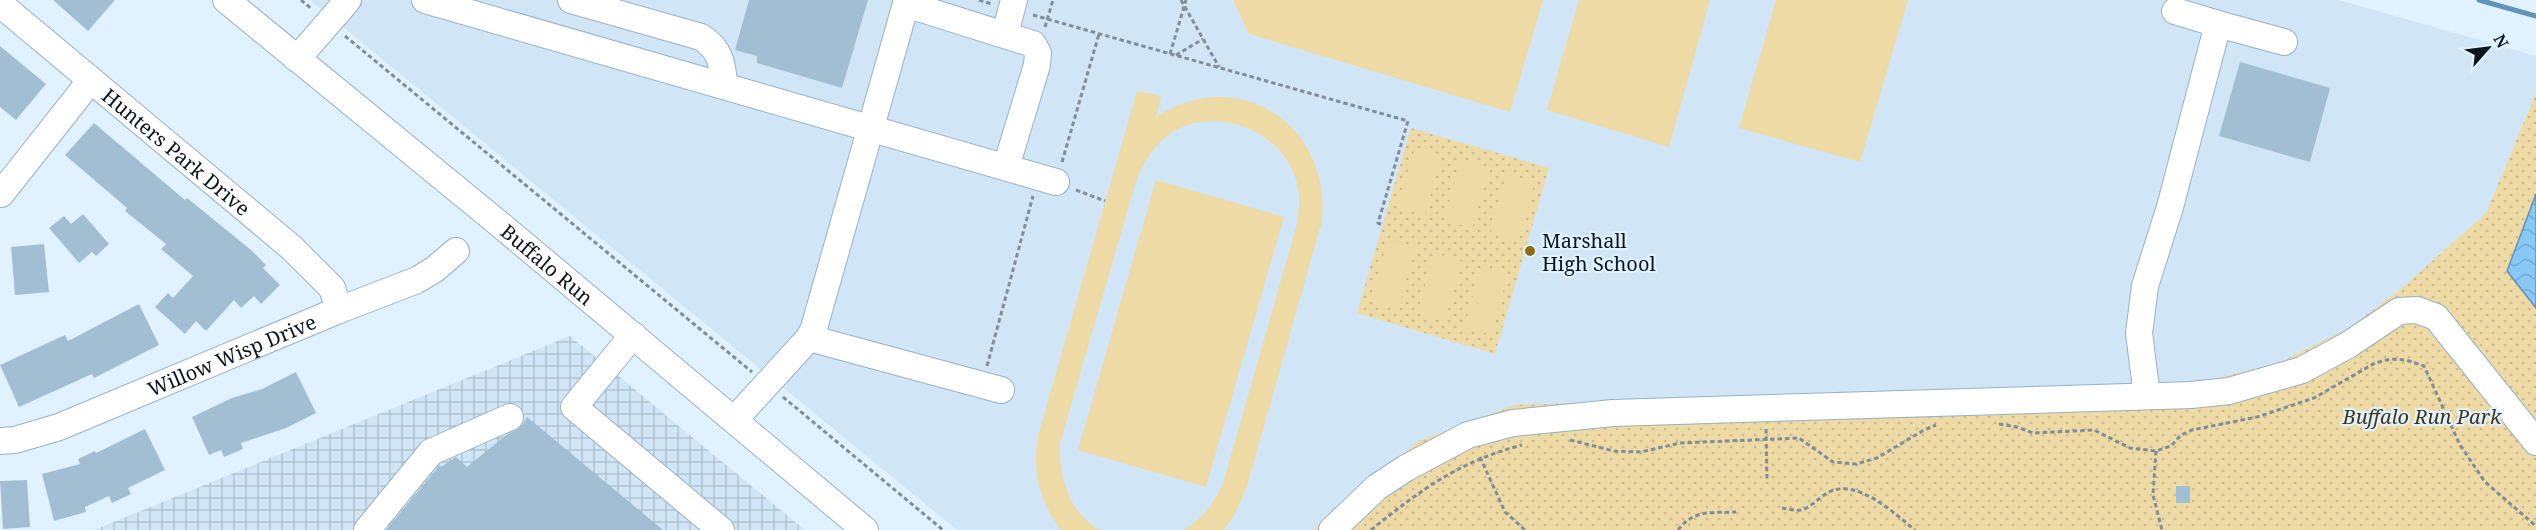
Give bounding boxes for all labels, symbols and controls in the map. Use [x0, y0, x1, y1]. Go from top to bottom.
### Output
north arrow [2458, 18, 2518, 78]
text: N [2489, 30, 2514, 52]
street label: Hunters Park Drive [97, 82, 256, 221]
street label: Buffalo Run [495, 218, 599, 311]
place label: Marshall High School [1542, 227, 1656, 277]
marker: Marshall High School [1523, 244, 1537, 258]
street label: Willow Wisp Drive [143, 308, 320, 402]
park label: Buffalo Run Park [2342, 403, 2502, 430]

